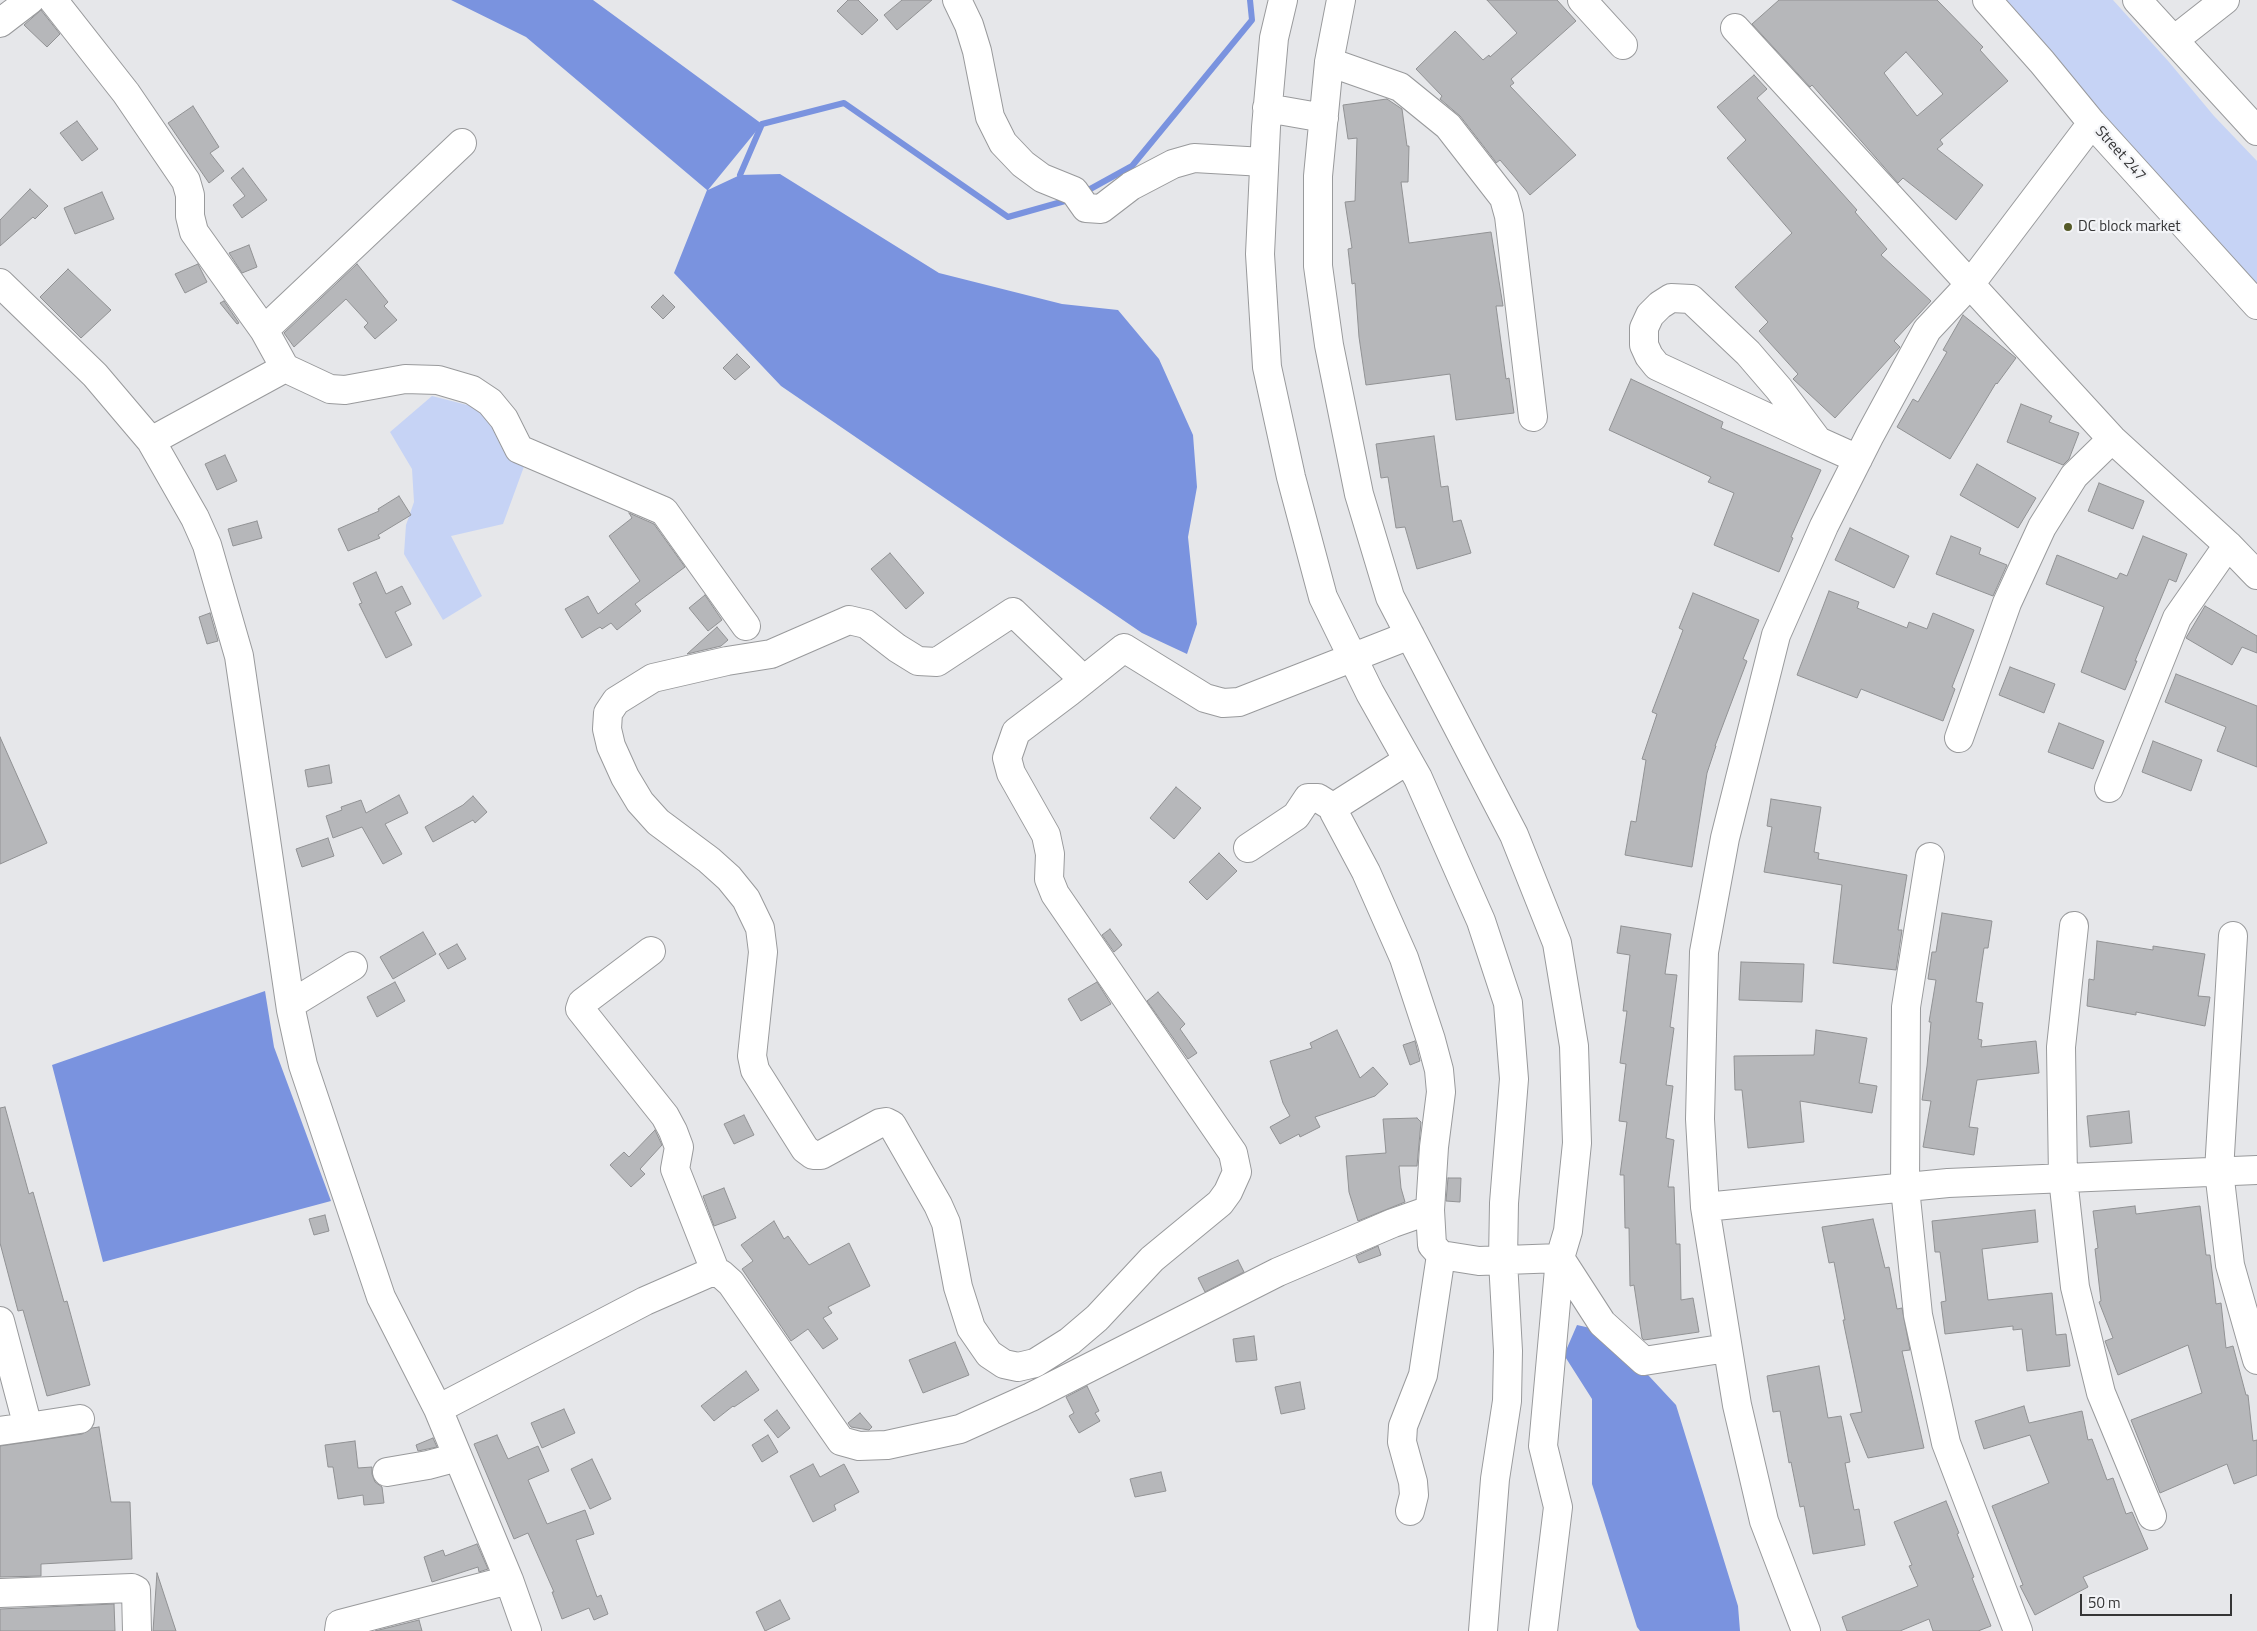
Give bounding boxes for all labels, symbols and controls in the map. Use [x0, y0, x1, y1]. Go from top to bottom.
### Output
street label: Street 247 [2091, 123, 2149, 185]
place label: DC block market [2078, 218, 2180, 236]
marker: DC block market [2062, 221, 2074, 233]
scale bar [2082, 1584, 2234, 1616]
text: 50 m [2088, 1591, 2121, 1614]

